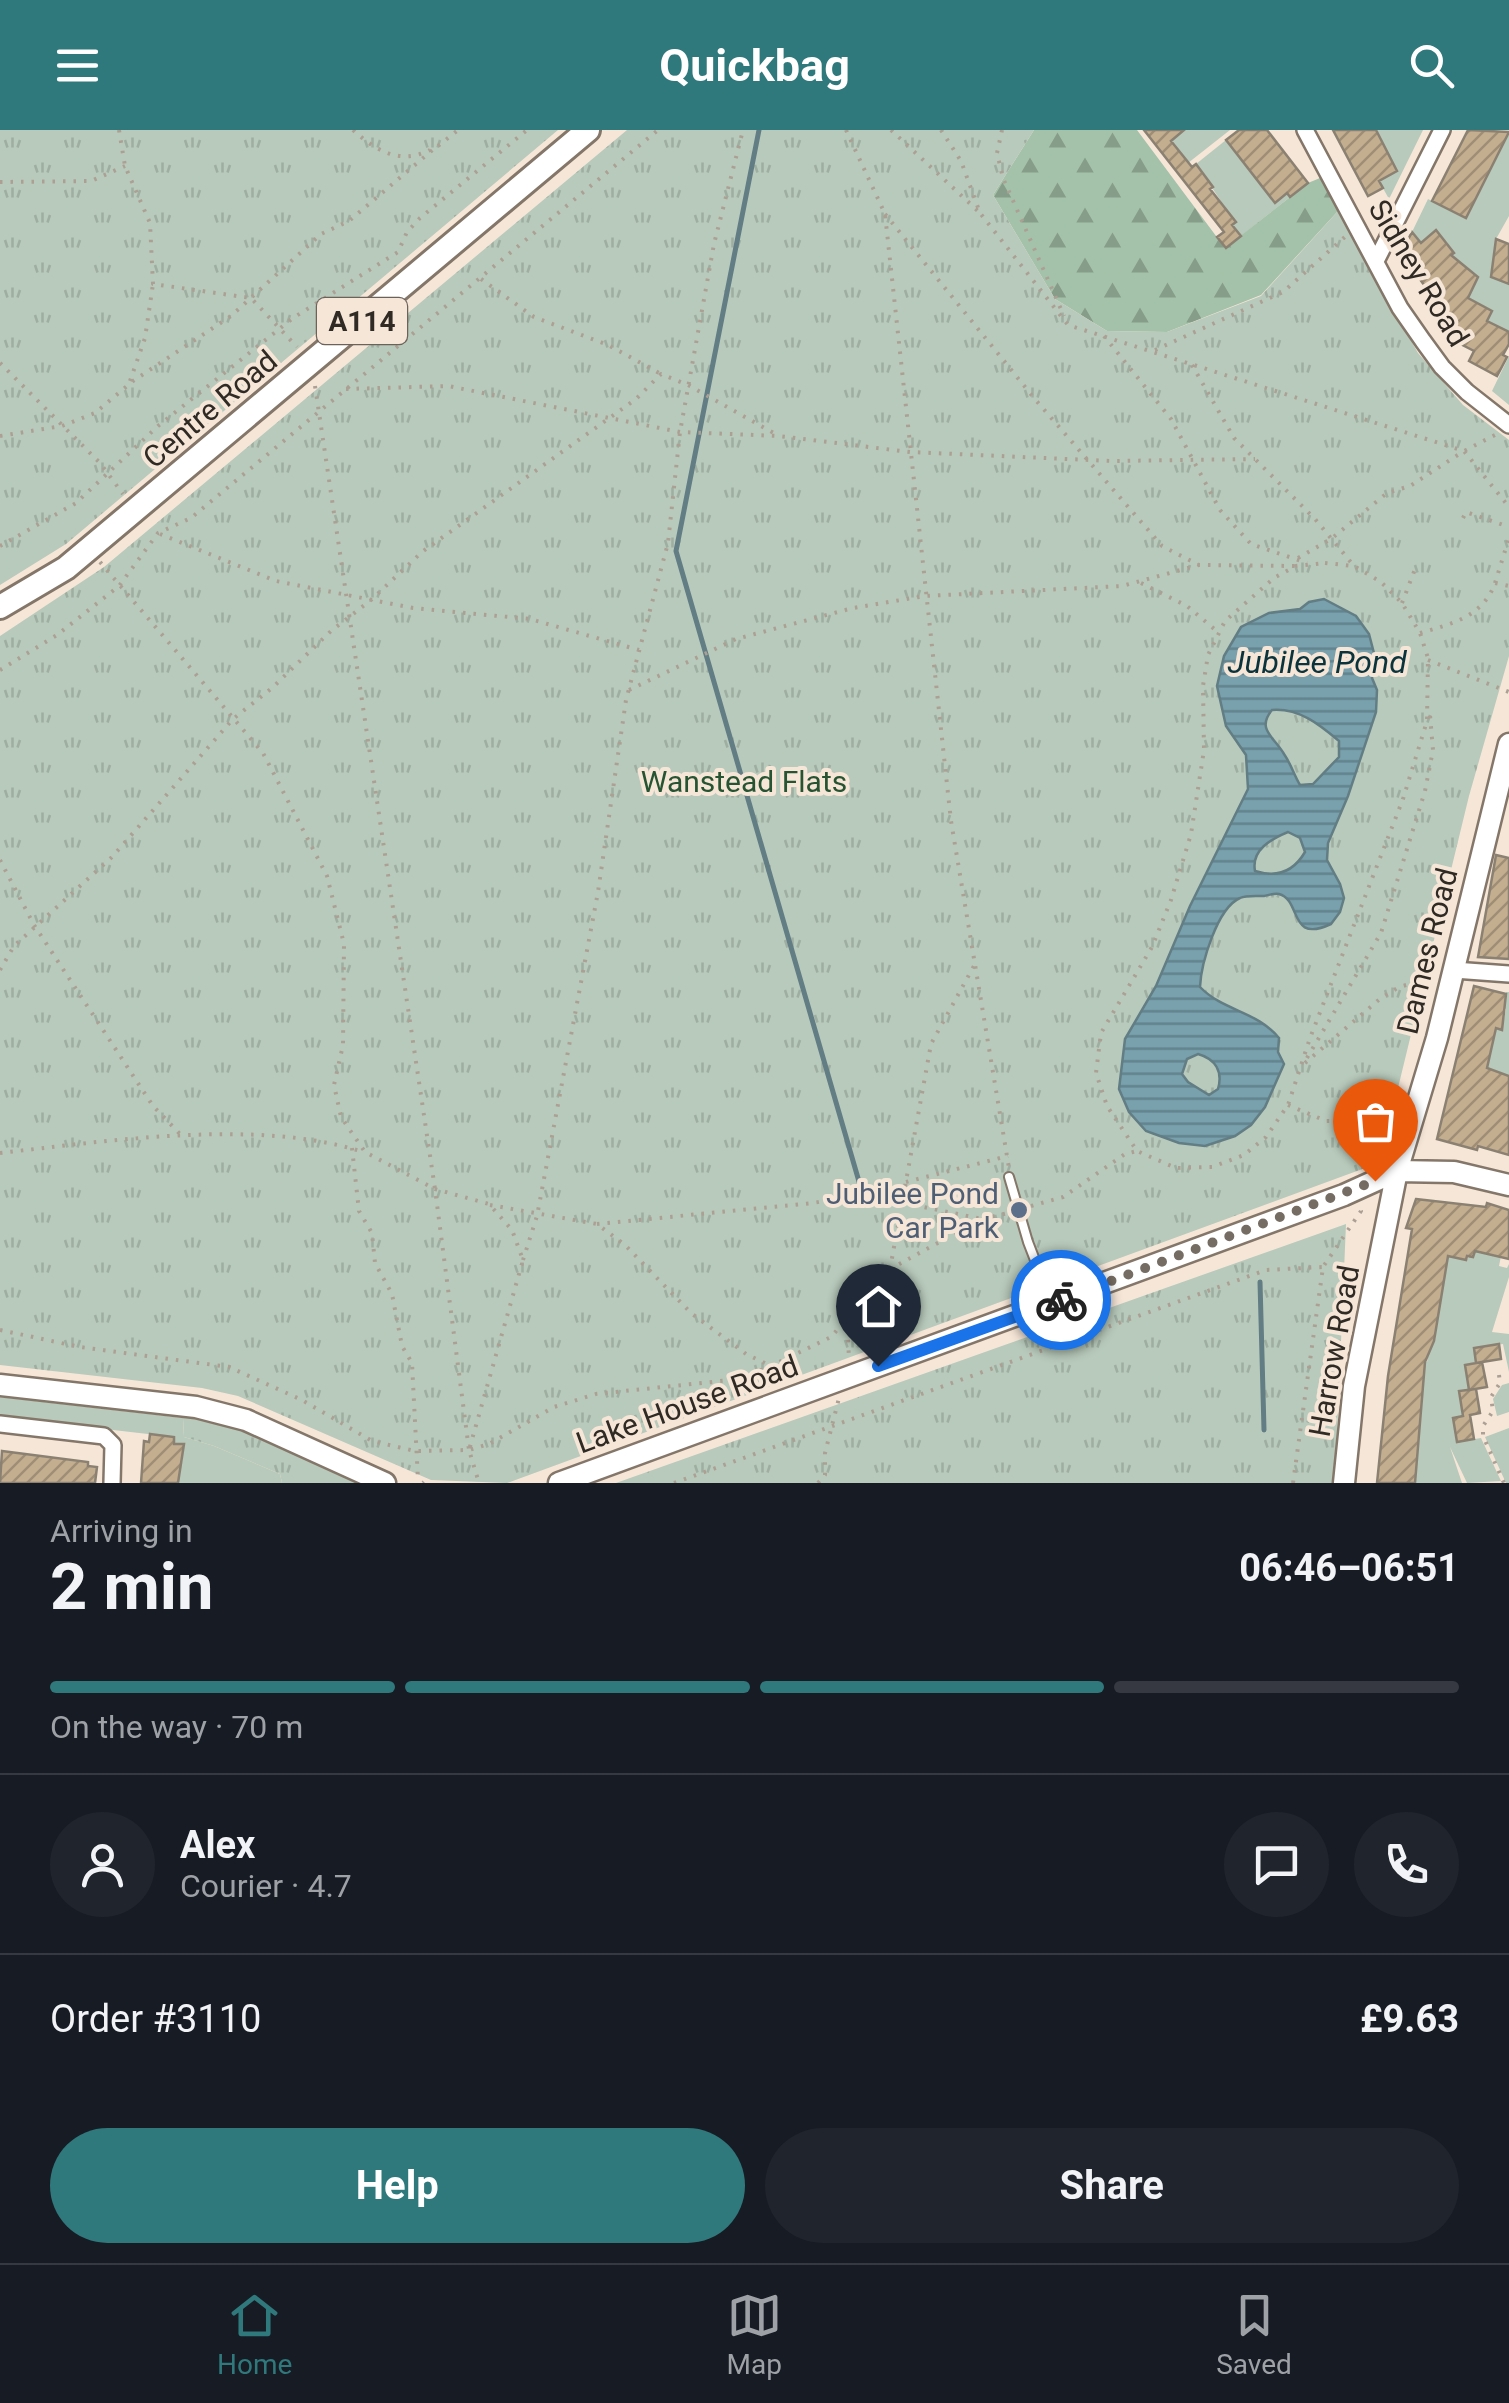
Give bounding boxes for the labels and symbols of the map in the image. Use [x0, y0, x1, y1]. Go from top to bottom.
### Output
street label: Sidney Road [1362, 193, 1476, 353]
road number: A114 [317, 298, 407, 344]
street label: Centre Road [136, 343, 284, 475]
water label: Jubilee Pond [1227, 643, 1407, 681]
park label: Wanstead Flats [641, 764, 847, 799]
street label: Dames Road [1389, 864, 1465, 1038]
pin [1333, 1079, 1418, 1182]
place label: Jubilee Pond Car Park [826, 1176, 1000, 1245]
marker: Jubilee Pond Car Park [1008, 1199, 1030, 1221]
courier [1011, 1250, 1111, 1350]
street label: Harrow Road [1302, 1262, 1366, 1440]
pin [836, 1264, 921, 1367]
street label: Lake House Road [571, 1348, 803, 1460]

